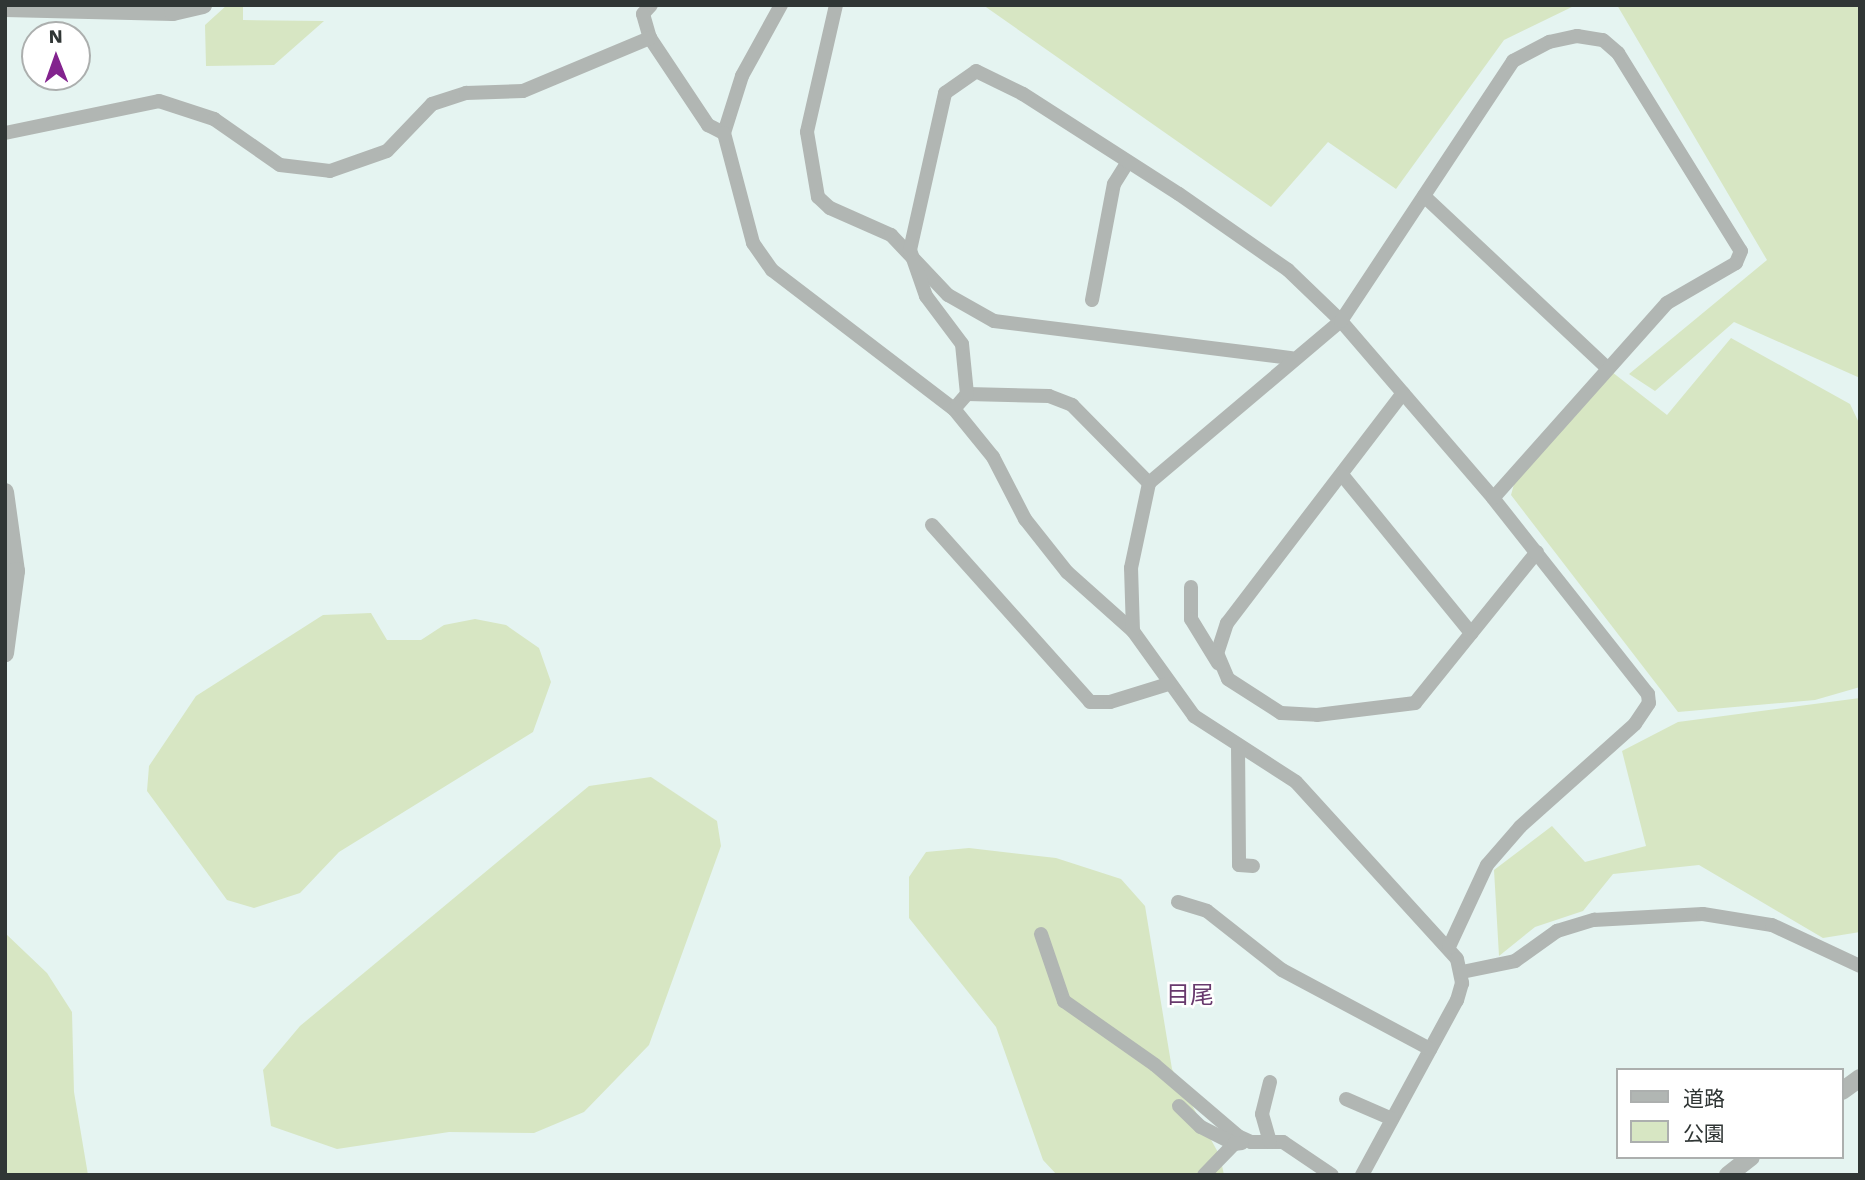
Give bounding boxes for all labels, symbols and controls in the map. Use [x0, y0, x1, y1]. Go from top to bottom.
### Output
north arrow [21, 21, 91, 91]
text: N [48, 25, 63, 48]
district label: 目尾 [1166, 982, 1214, 1010]
legend [1616, 1068, 1844, 1159]
text: 道路 [1683, 1086, 1725, 1111]
text: 公園 [1683, 1121, 1725, 1146]

